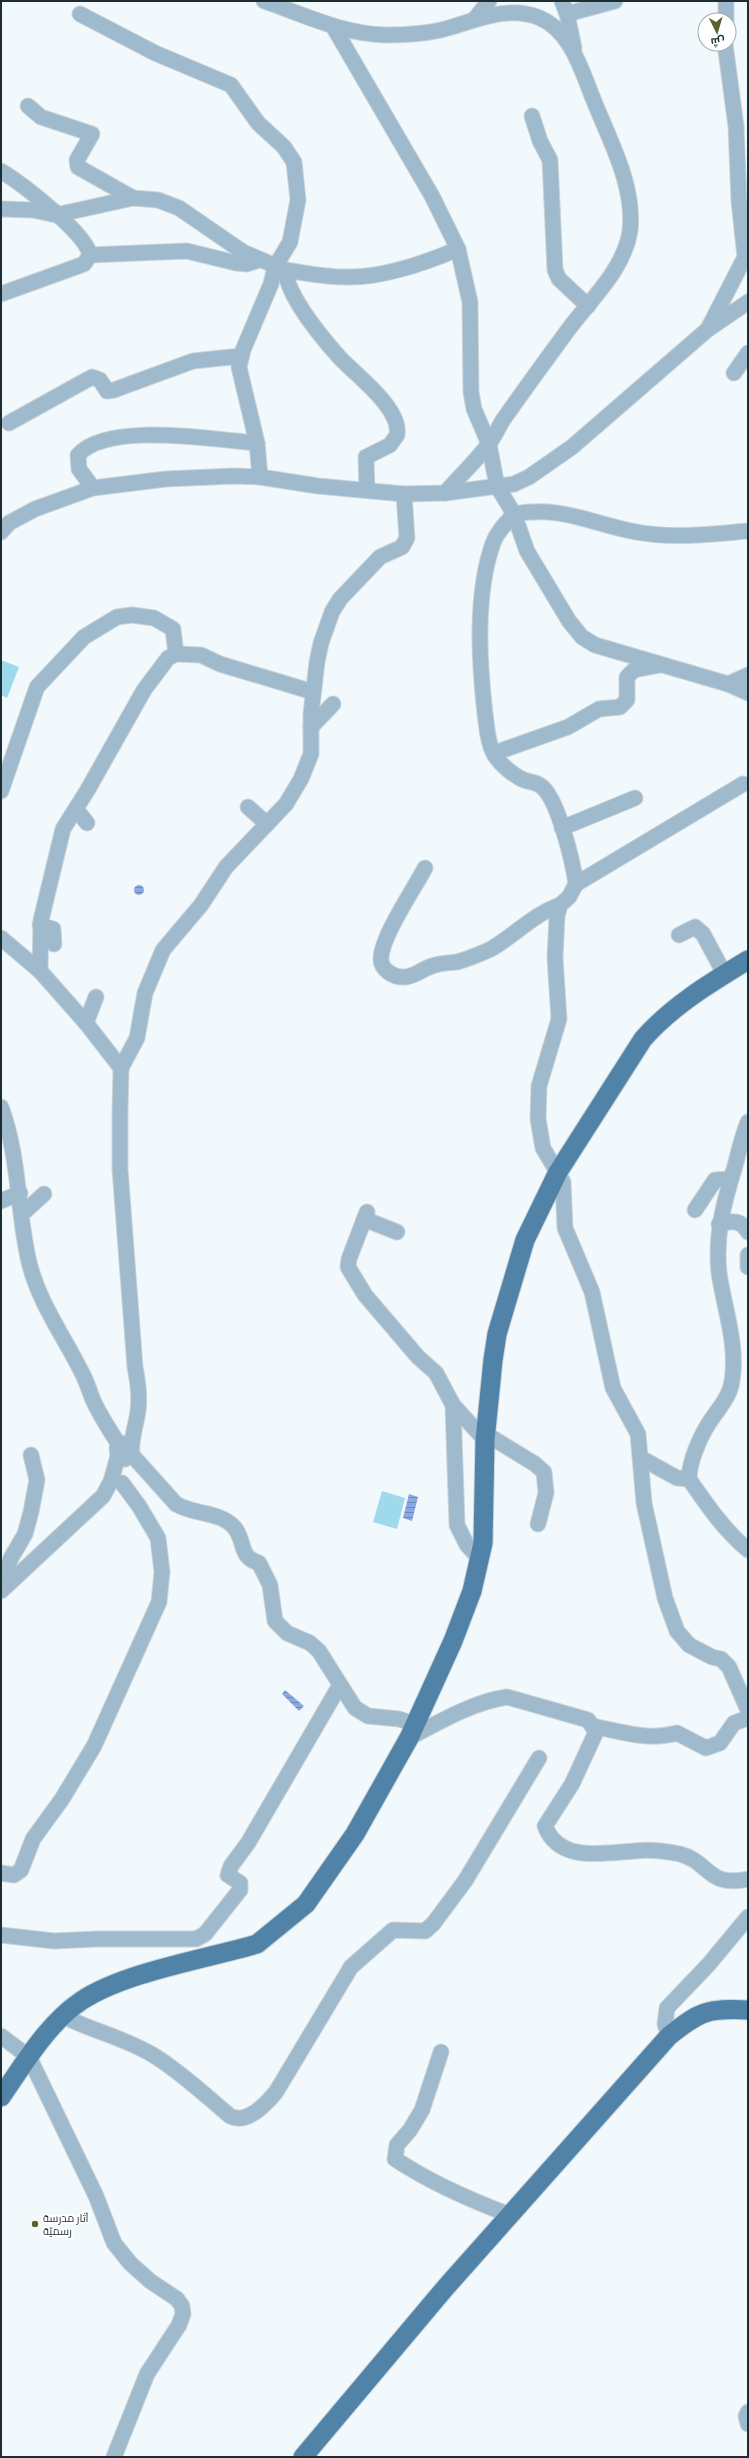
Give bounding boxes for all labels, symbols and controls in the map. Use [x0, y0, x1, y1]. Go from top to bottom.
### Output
north arrow [697, 12, 737, 52]
text: ش [710, 34, 726, 52]
place label: آثار مدرسة رسميّة [43, 2209, 89, 2238]
marker: آثار مدرسة رسميّة [30, 2219, 40, 2229]

